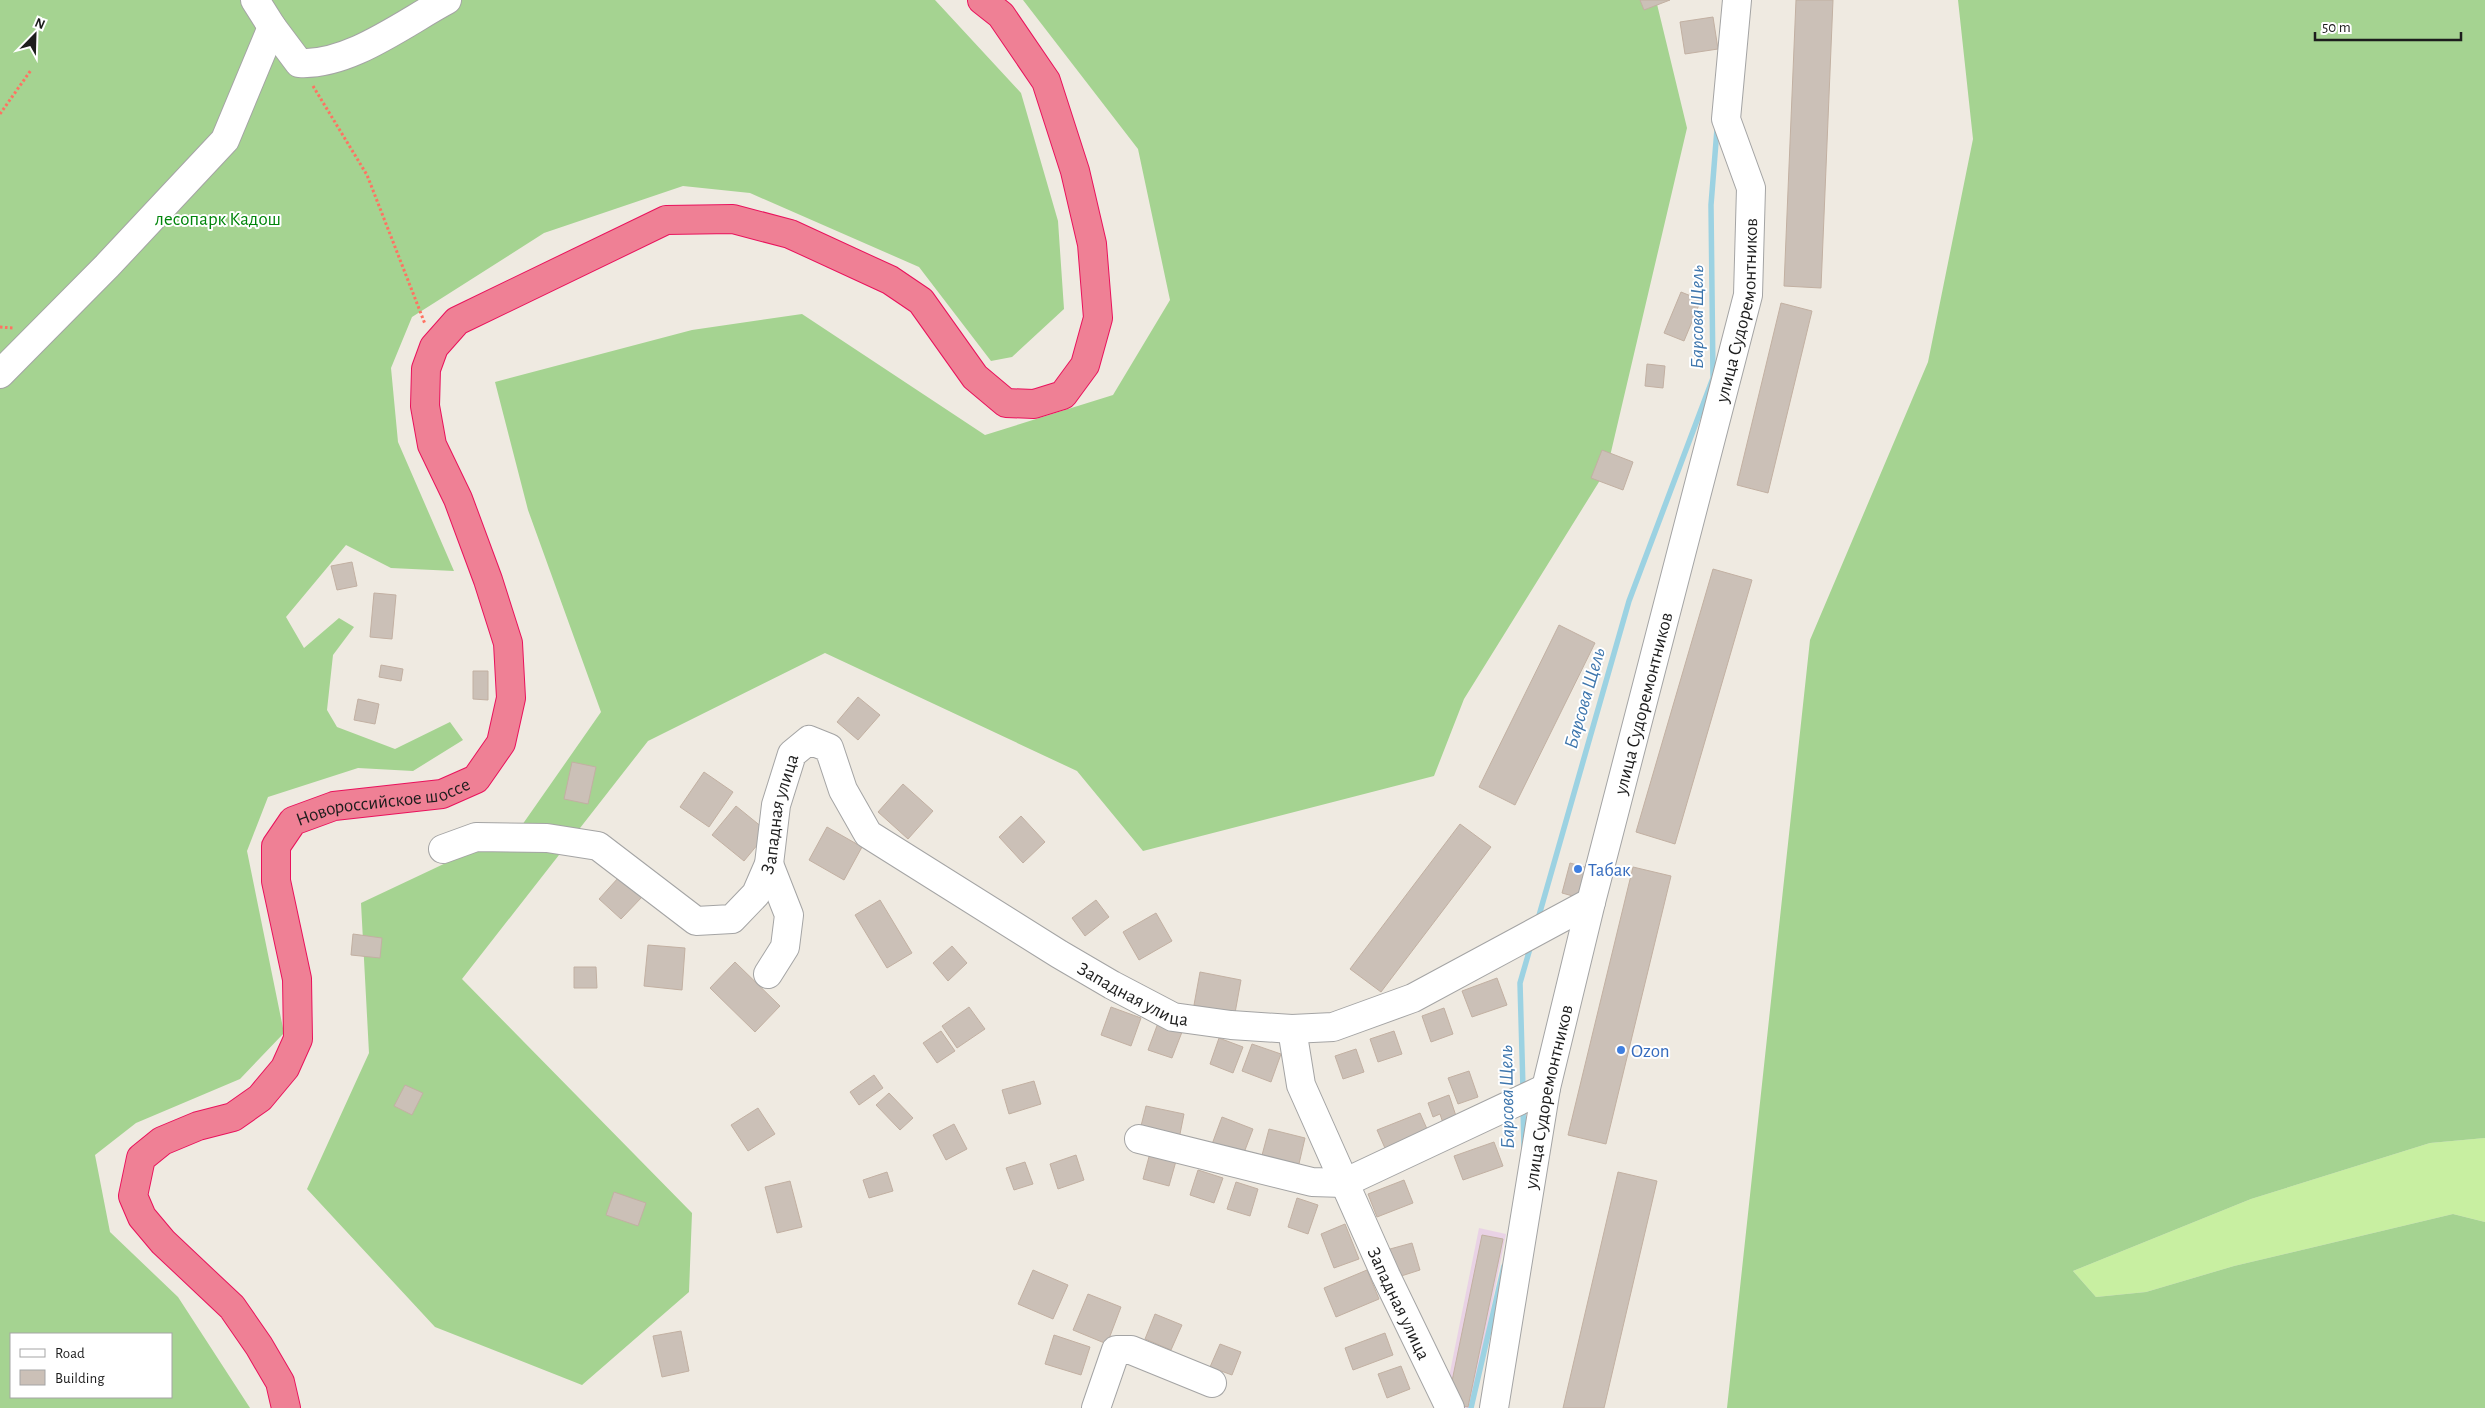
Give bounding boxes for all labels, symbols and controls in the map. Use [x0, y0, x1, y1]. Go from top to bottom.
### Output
north arrow [10, 10, 60, 60]
scale bar [2315, 10, 2461, 42]
text: N [32, 16, 47, 32]
text: 50 m [2322, 20, 2351, 35]
park label: лесопарк Кадош [155, 210, 281, 229]
street label: улица Судоремонтников [1712, 217, 1761, 405]
water label: Барсова Щель [1687, 265, 1707, 369]
street label: улица Судоремонтников [1611, 610, 1677, 798]
water label: Барсова Щель [1561, 645, 1609, 751]
street label: Западная улица [758, 752, 802, 877]
street label: Новороссийское шоссе [294, 775, 473, 830]
place label: Табак [1588, 861, 1631, 880]
marker: Табак [1572, 863, 1584, 875]
street label: Западная улица [1074, 959, 1190, 1030]
street label: улица Судоремонтников [1522, 1003, 1577, 1191]
place label: Ozon [1631, 1042, 1670, 1061]
marker: Ozon [1615, 1044, 1627, 1056]
water label: Барсова Щель [1496, 1045, 1518, 1149]
street label: Западная улица [1363, 1245, 1433, 1363]
legend [10, 1333, 172, 1398]
text: Road [55, 1346, 85, 1361]
text: Building [55, 1371, 105, 1386]

